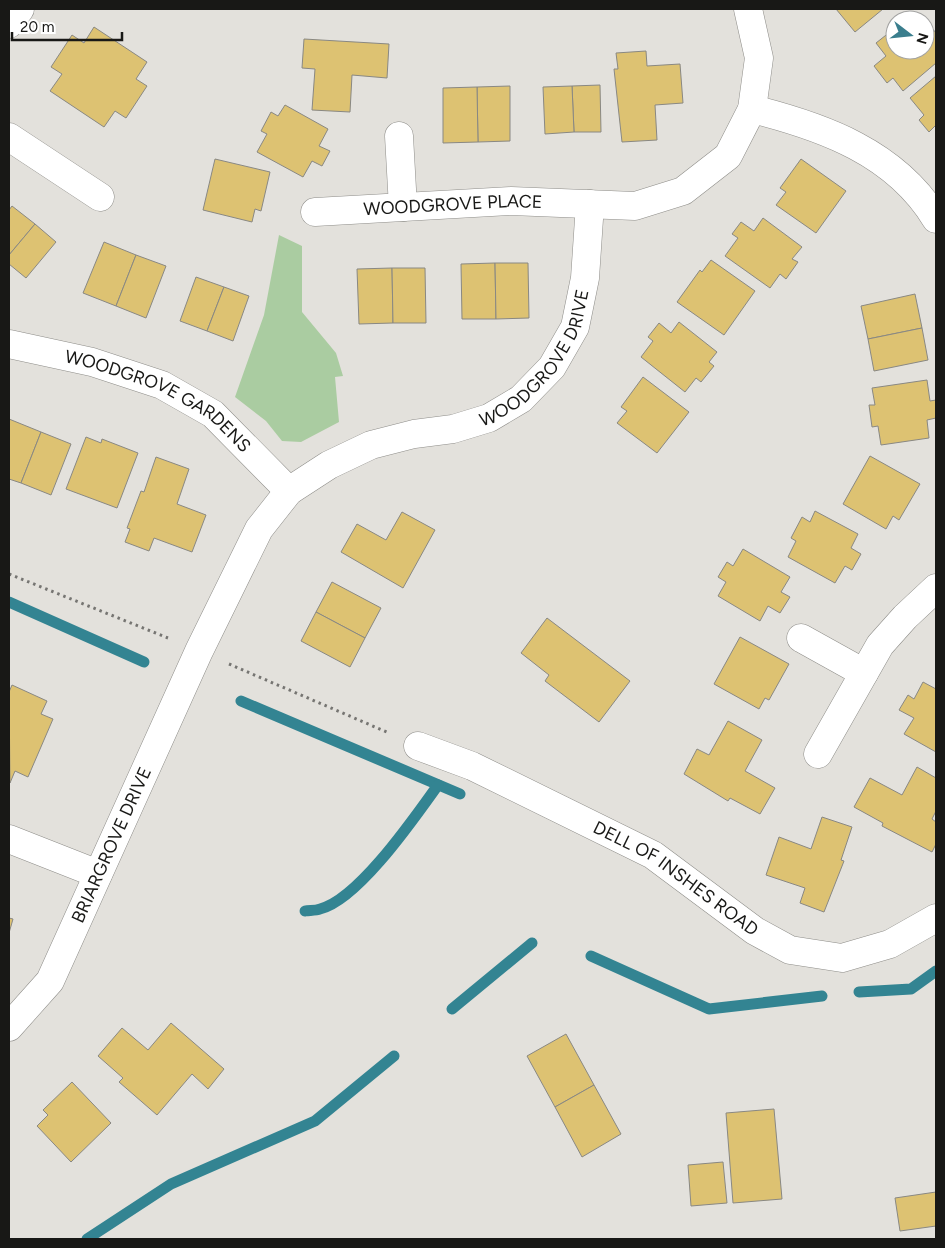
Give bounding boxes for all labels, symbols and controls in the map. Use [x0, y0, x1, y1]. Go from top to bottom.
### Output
scale bar [12, 10, 122, 42]
north arrow [885, 10, 935, 60]
text: 20 m [20, 18, 54, 36]
text: N [912, 31, 932, 46]
street label: WOODGROVE PLACE [363, 190, 543, 220]
street label: WOODGROVE DRIVE [477, 287, 593, 431]
street label: WOODGROVE GARDENS [63, 345, 255, 457]
street label: BRIARGROVE DRIVE [67, 763, 156, 926]
street label: DELL OF INSHES ROAD [590, 816, 763, 941]

